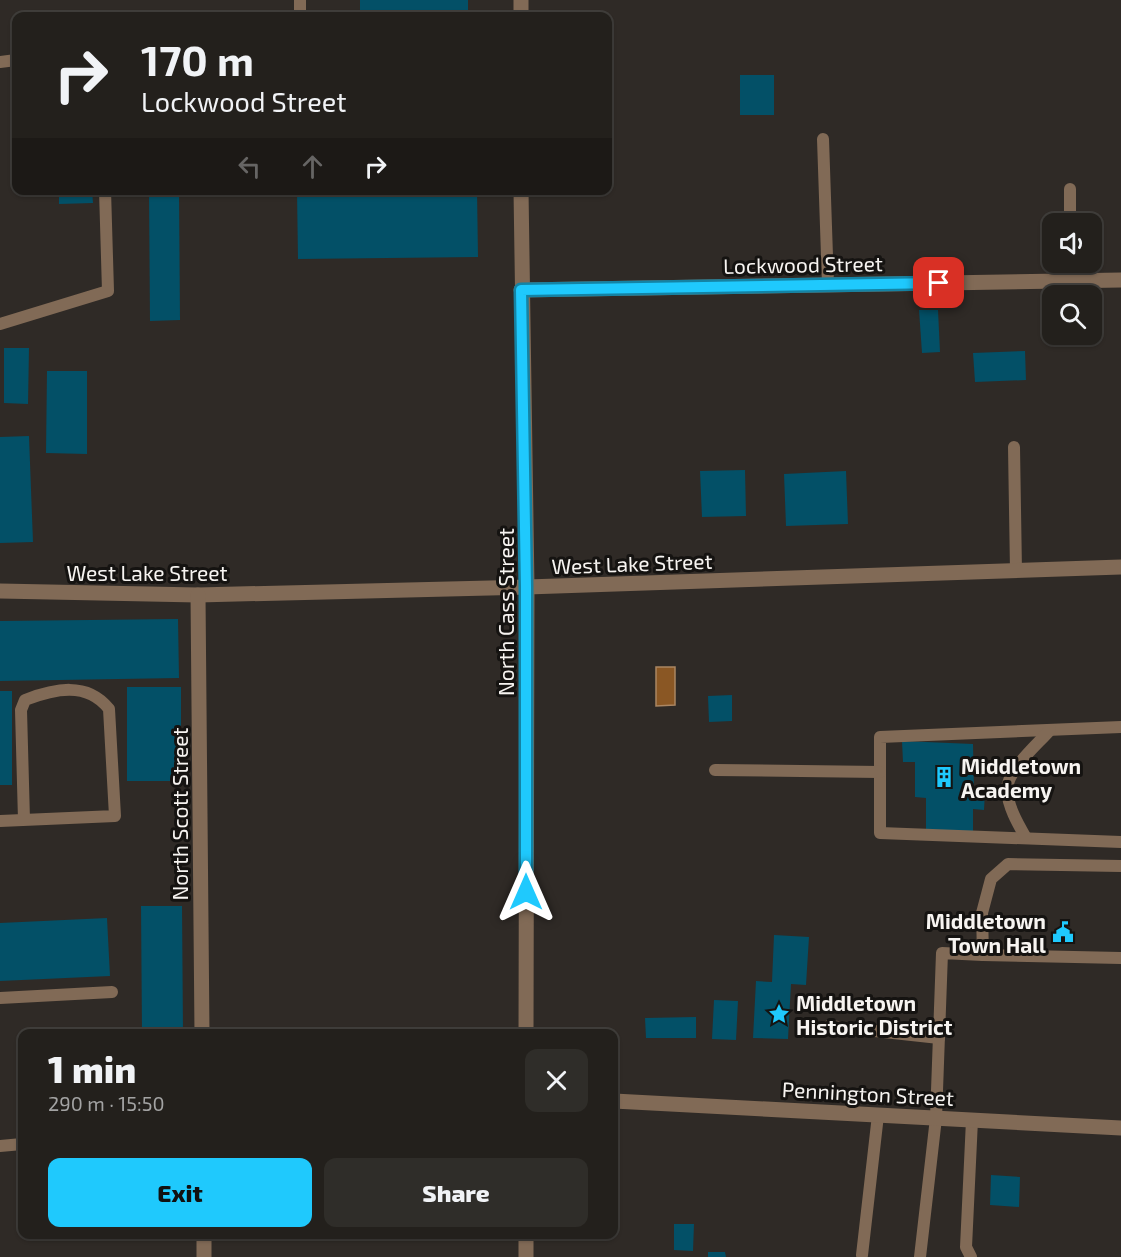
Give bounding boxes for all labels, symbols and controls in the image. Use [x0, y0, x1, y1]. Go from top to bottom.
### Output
text: 170 m [141, 34, 254, 84]
icon: right [42, 36, 120, 114]
text: Lockwood Street [141, 85, 346, 117]
icon: left [233, 150, 266, 183]
icon: ahead [296, 150, 329, 183]
icon: right [359, 150, 392, 183]
map controls [1042, 213, 1102, 345]
button: sound [1042, 213, 1102, 273]
street label: Lockwood Street [723, 250, 883, 278]
pin [913, 257, 964, 308]
icon: arrive [922, 266, 955, 299]
button: search [1042, 285, 1102, 345]
street label: North Cass Street [493, 528, 518, 696]
street label: West Lake Street [551, 548, 713, 578]
street label: West Lake Street [66, 560, 228, 585]
street label: North Scott Street [167, 728, 192, 900]
place label: Middletown Academy [961, 753, 1081, 803]
building icon: Middletown Academy [932, 765, 956, 789]
position arrow [494, 860, 558, 924]
place label: Middletown Town Hall [926, 908, 1046, 957]
public building icon: Middletown Town Hall [1051, 920, 1075, 944]
place label: Middletown Historic District [796, 990, 953, 1039]
place icon: Middletown Historic District [767, 1002, 791, 1026]
text: 1 min [48, 1047, 136, 1090]
button: close [525, 1049, 588, 1112]
street label: Pennington Street [781, 1076, 955, 1110]
text: 290 m · 15:50 [48, 1091, 165, 1115]
button: Exit [48, 1158, 312, 1227]
button: Share [324, 1158, 588, 1227]

